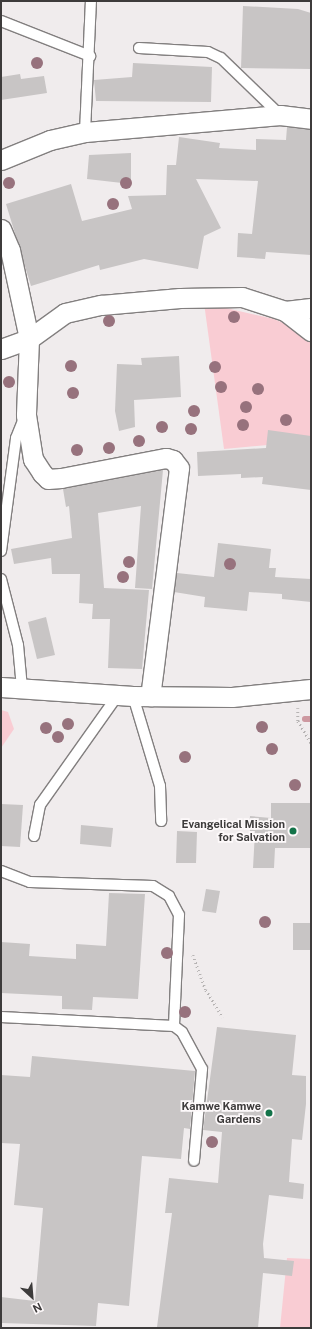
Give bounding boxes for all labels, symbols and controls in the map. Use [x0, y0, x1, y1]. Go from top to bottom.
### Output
place label: Evangelical Mission for Salvation [182, 818, 285, 844]
marker: Evangelical Mission for Salvation [288, 826, 298, 836]
place label: Kamwe Kamwe Gardens [182, 1100, 261, 1126]
marker: Kamwe Kamwe Gardens [264, 1108, 274, 1118]
north arrow [12, 1277, 52, 1317]
text: N [31, 1301, 44, 1315]

